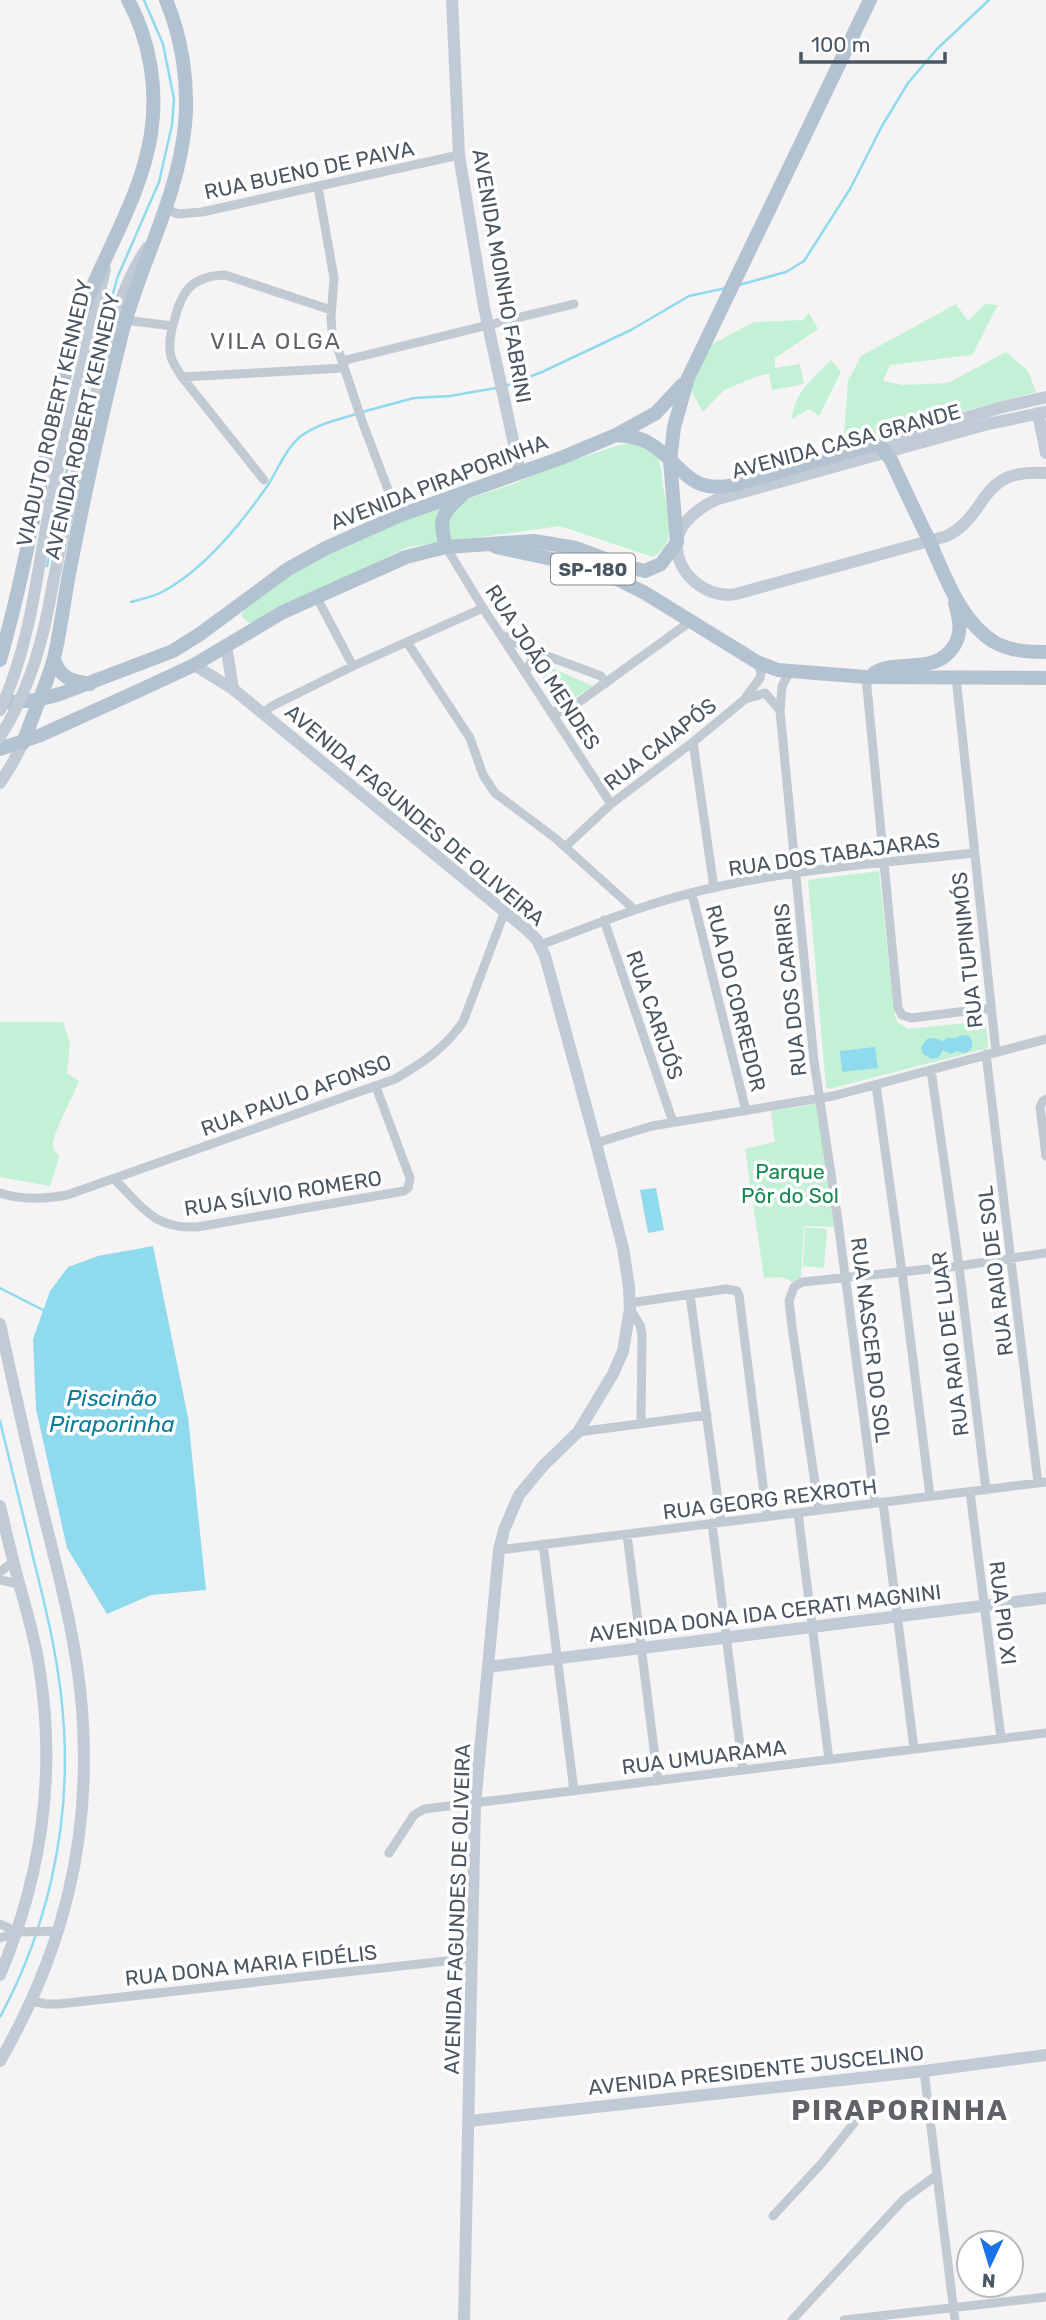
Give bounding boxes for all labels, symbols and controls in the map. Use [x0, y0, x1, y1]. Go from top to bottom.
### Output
scale bar [801, 21, 944, 65]
text: 100 m [811, 32, 870, 57]
street label: RUA BUENO DE PAIVA [202, 136, 416, 204]
street label: AVENIDA MOINHO FABRINI [467, 147, 537, 405]
street label: VIADUTO ROBERT KENNEDY [11, 277, 97, 549]
street label: AVENIDA ROBERT KENNEDY [39, 290, 125, 562]
district label: VILA OLGA [210, 327, 342, 355]
street label: AVENIDA CASA GRANDE [729, 398, 963, 484]
street label: AVENIDA PIRAPORINHA [327, 429, 551, 535]
road number: SP-180 [551, 554, 635, 584]
street label: RUA JOÃO MENDES [480, 580, 606, 754]
street label: RUA CAIAPÓS [599, 692, 721, 796]
street label: AVENIDA FAGUNDES DE OLIVEIRA [280, 699, 550, 931]
street label: RUA DOS TABAJARAS [727, 827, 941, 881]
street label: RUA TUPINIMÓS [946, 871, 988, 1029]
street label: RUA DO CORREDOR [701, 902, 771, 1094]
street label: RUA DOS CARIRIS [768, 902, 812, 1078]
street label: RUA CARIJÓS [621, 947, 689, 1083]
street label: RUA PAULO AFONSO [197, 1049, 395, 1141]
park label: Parque Pôr do Sol [741, 1159, 839, 1208]
street label: RUA SÍLVIO ROMERO [182, 1165, 384, 1221]
street label: RUA RAIO DE SOL [972, 1184, 1018, 1357]
street label: RUA NASCER DO SOL [846, 1236, 896, 1444]
street label: RUA RAIO DE LUAR [926, 1250, 974, 1438]
water label: Piscinão Piraporinha [49, 1384, 175, 1438]
street label: RUA GEORG REXROTH [661, 1473, 879, 1525]
street label: RUA PIO XI [984, 1560, 1022, 1666]
street label: AVENIDA DONA IDA CERATI MAGNINI [587, 1579, 943, 1647]
street label: RUA UMUARAMA [620, 1735, 788, 1779]
street label: AVENIDA FAGUNDES DE OLIVEIRA [439, 1743, 475, 2075]
street label: RUA DONA MARIA FIDÉLIS [124, 1939, 378, 1991]
street label: AVENIDA PRESIDENTE JUSCELINO [587, 2040, 925, 2100]
district label: PIRAPORINHA [791, 2094, 1009, 2127]
north arrow [955, 2229, 1025, 2299]
text: N [981, 2269, 996, 2292]

